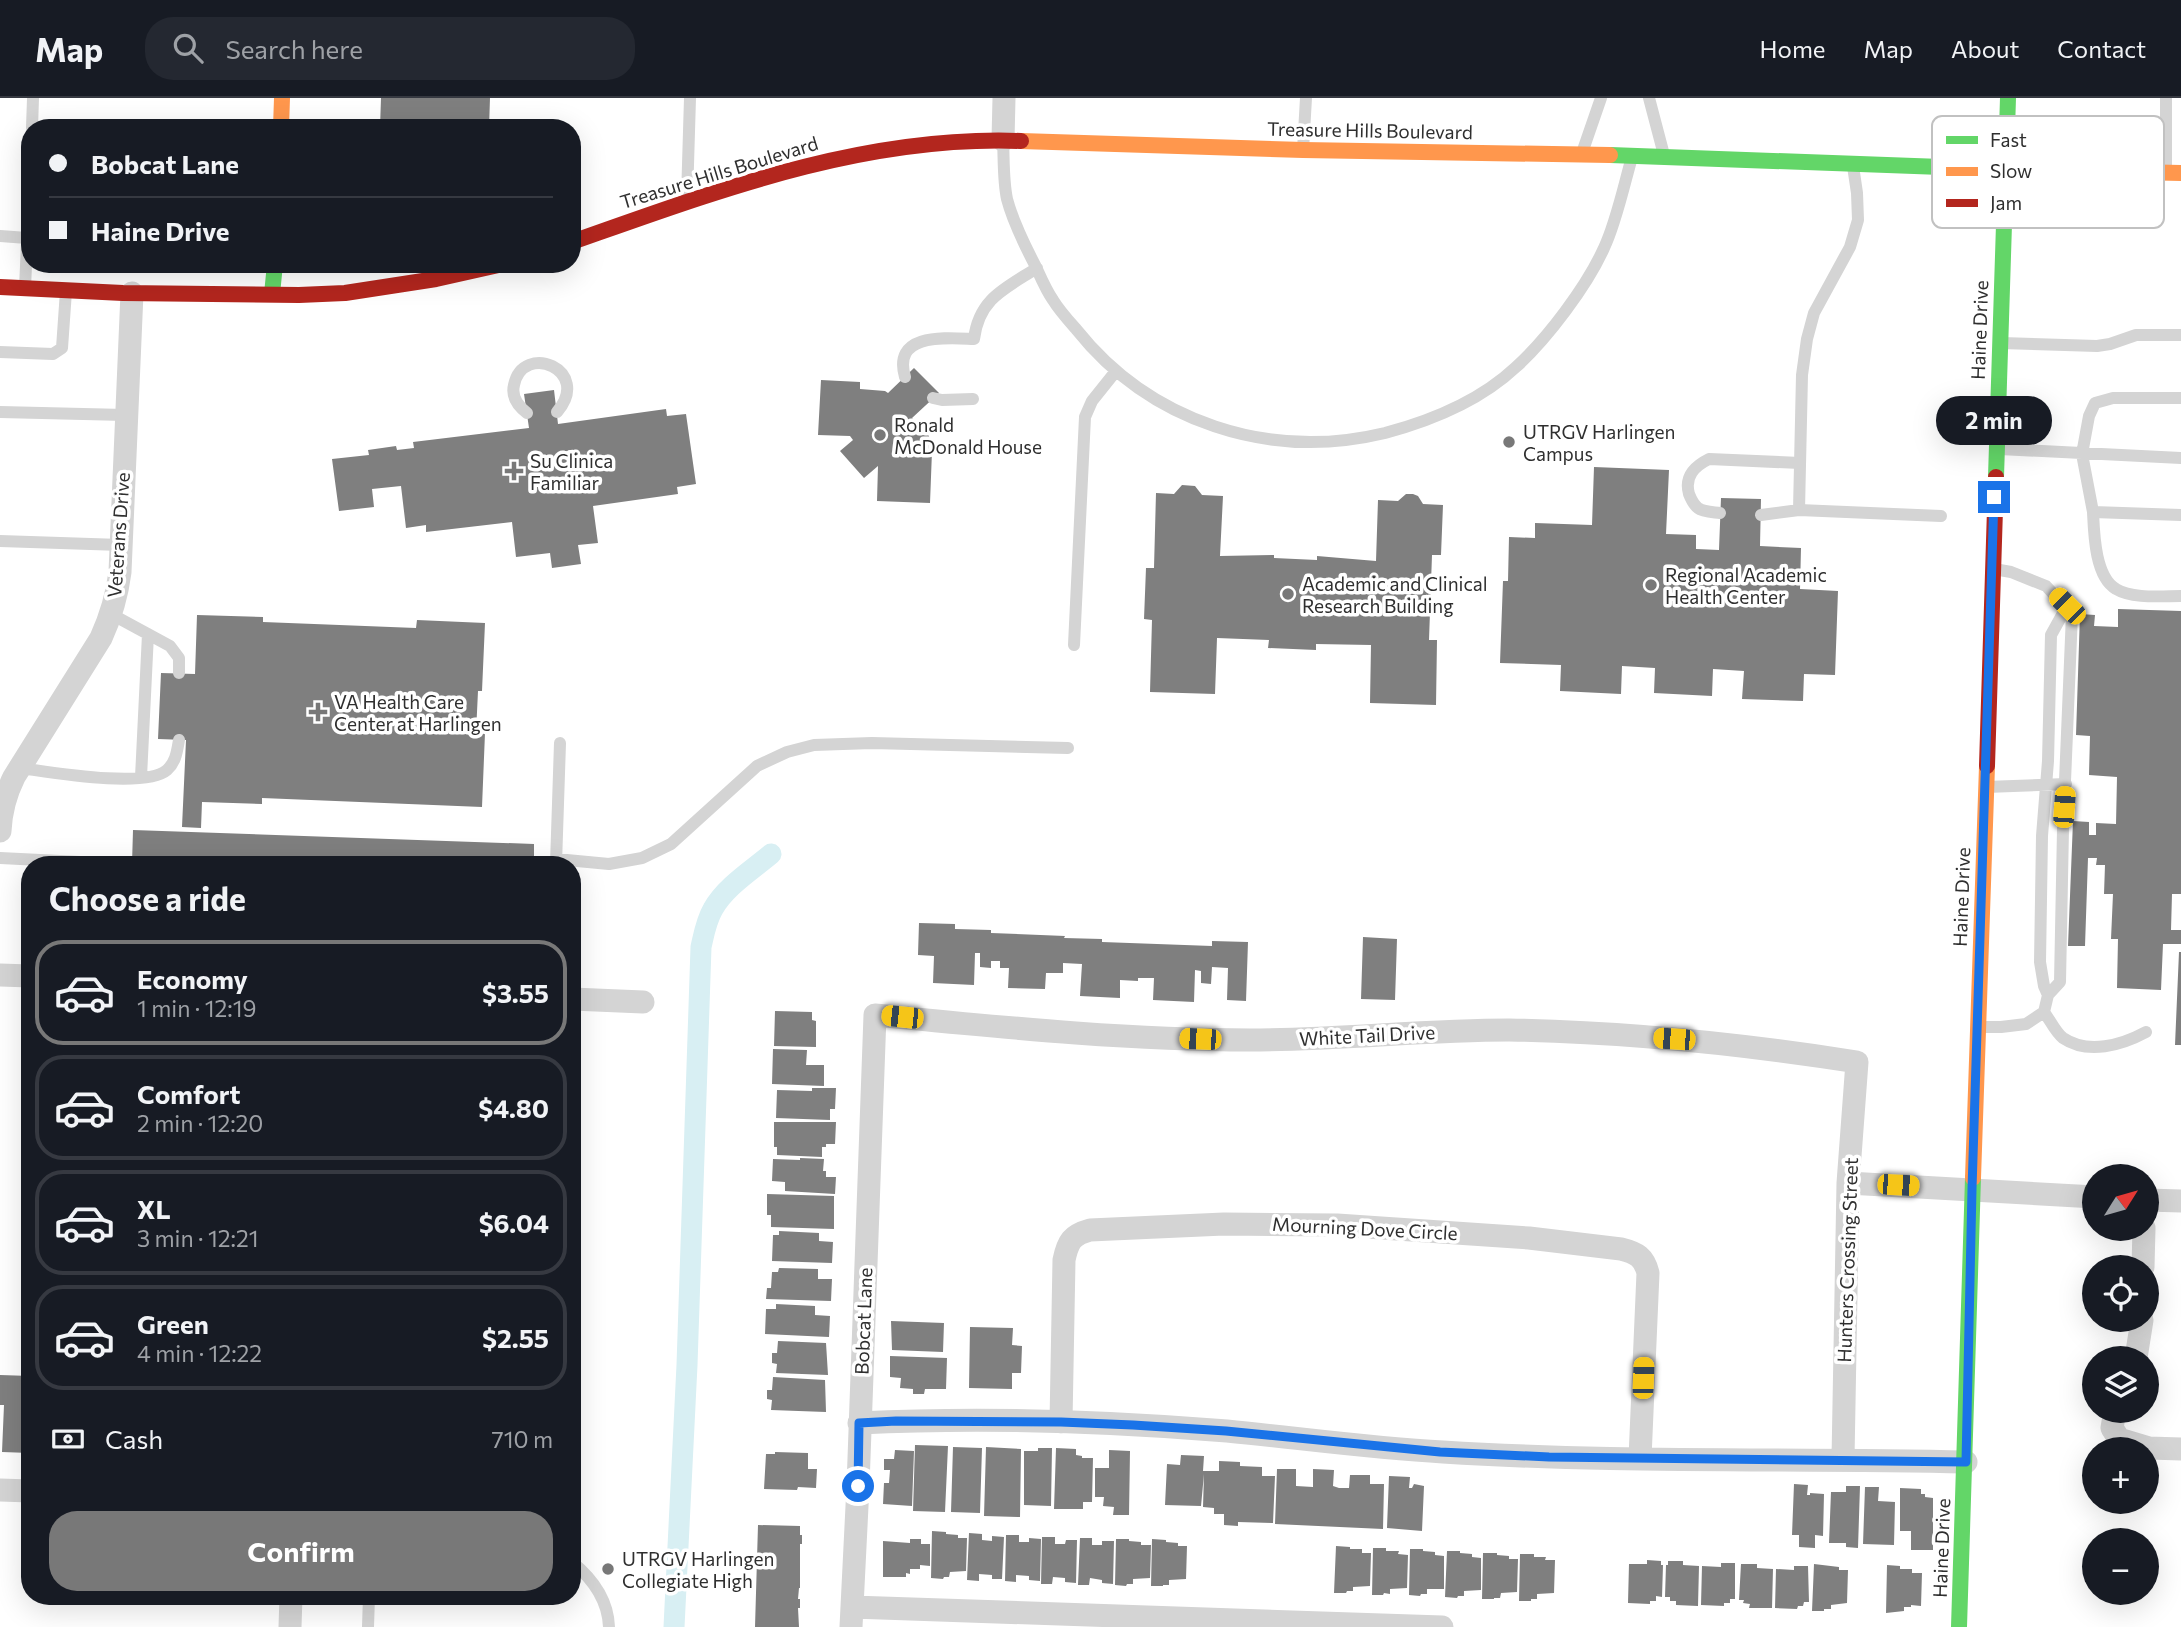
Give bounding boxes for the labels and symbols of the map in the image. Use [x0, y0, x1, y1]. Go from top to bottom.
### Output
legend [1932, 116, 2164, 228]
street label: Treasure Hills Boulevard [1267, 117, 1473, 143]
text: Fast [1990, 128, 2027, 151]
street label: Treasure Hills Boulevard [617, 131, 821, 213]
text: Slow [1990, 159, 2032, 182]
text: Jam [1990, 191, 2022, 214]
street label: Haine Drive [1966, 280, 1992, 380]
callout: 2 min [1936, 396, 2052, 444]
place label: Ronald McDonald House [894, 413, 1042, 458]
place label: UTRGV Harlingen Campus [1523, 420, 1675, 465]
marker: Ronald McDonald House [872, 427, 888, 443]
marker: UTRGV Harlingen Campus [1501, 434, 1517, 450]
place label: Su Clinica Familiar [530, 449, 613, 494]
marker: Su Clinica Familiar [504, 461, 524, 481]
street label: Veterans Drive [102, 472, 134, 598]
route end [1978, 481, 2010, 513]
place label: Regional Academic Health Center [1665, 563, 1827, 608]
place label: Academic and Clinical Research Building [1302, 572, 1488, 617]
marker: Regional Academic Health Center [1643, 577, 1659, 593]
car [2045, 584, 2090, 628]
marker: Academic and Clinical Research Building [1280, 586, 1296, 602]
place label: VA Health Care Center at Harlingen [334, 690, 502, 735]
marker: VA Health Care Center at Harlingen [308, 702, 328, 722]
car [2053, 785, 2076, 829]
street label: Haine Drive [1948, 847, 1974, 947]
car [881, 1004, 924, 1030]
street label: White Tail Drive [1298, 1020, 1436, 1050]
car [1653, 1027, 1696, 1051]
car [1179, 1028, 1222, 1050]
street label: Hunters Crossing Street [1832, 1157, 1862, 1363]
north arrow [2082, 1164, 2160, 1241]
car [1877, 1173, 1920, 1197]
street label: Mourning Dove Circle [1272, 1212, 1458, 1244]
street label: Bobcat Lane [850, 1267, 876, 1375]
car [1632, 1357, 1655, 1399]
route start [842, 1470, 874, 1502]
street label: Haine Drive [1928, 1498, 1954, 1598]
place label: UTRGV Harlingen Collegiate High [622, 1547, 774, 1592]
marker: UTRGV Harlingen Collegiate High [600, 1561, 616, 1577]

